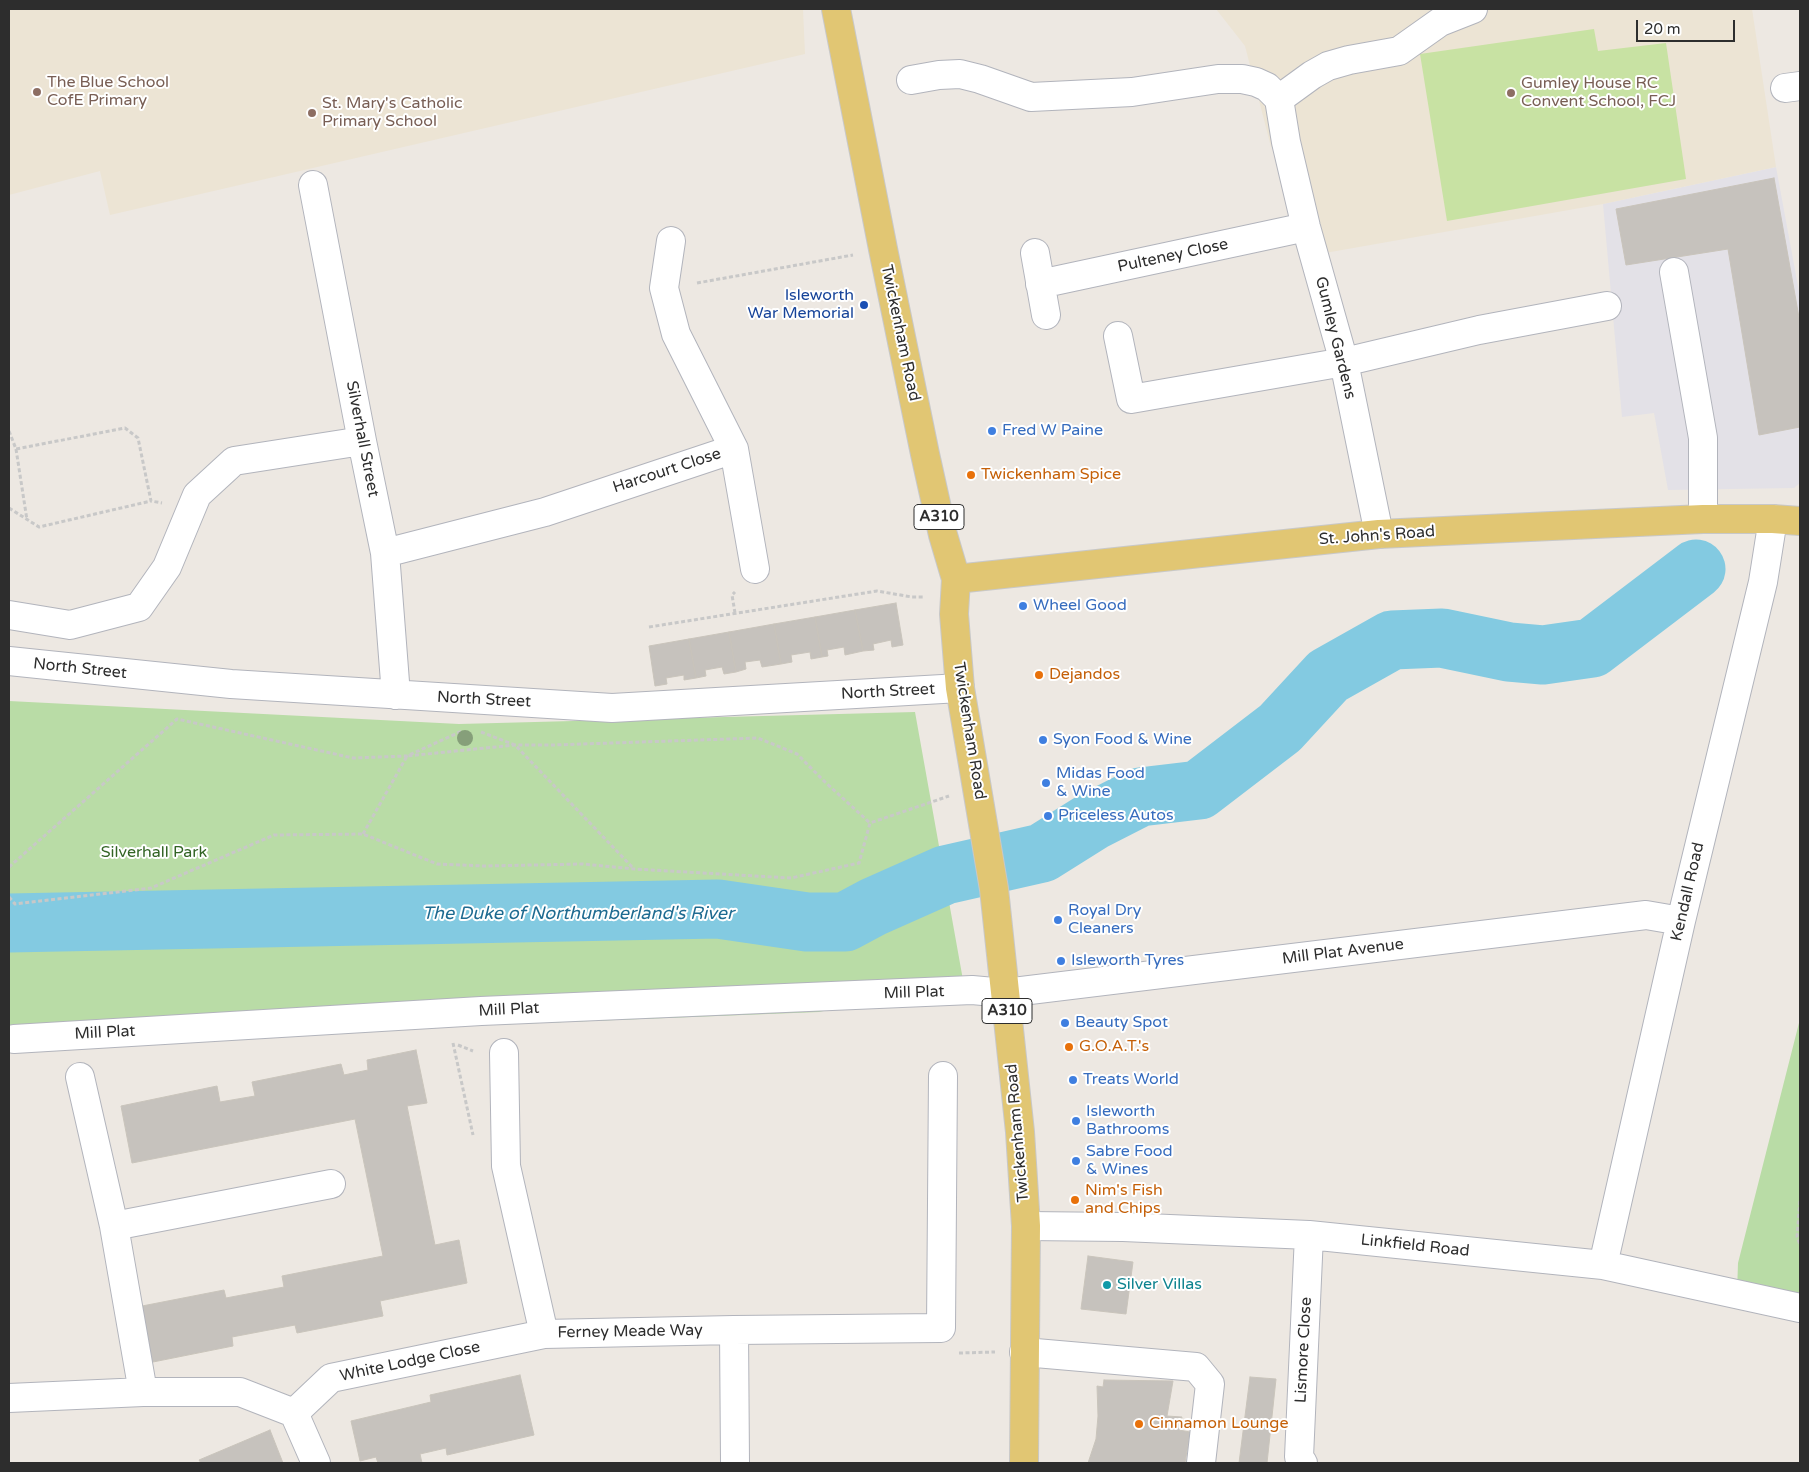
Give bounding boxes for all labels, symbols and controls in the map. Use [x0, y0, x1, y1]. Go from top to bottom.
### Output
scale bar [1639, 10, 1738, 42]
text: 20 m [1644, 20, 1681, 38]
place label: The Blue School CofE Primary [47, 73, 169, 111]
place label: Gumley House RC Convent School, FCJ [1521, 74, 1676, 112]
marker: The Blue School CofE Primary [31, 86, 43, 98]
marker: Gumley House RC Convent School, FCJ [1505, 87, 1517, 99]
place label: St. Mary's Catholic Primary School [322, 94, 462, 132]
marker: St. Mary's Catholic Primary School [306, 107, 318, 119]
street label: Pulteney Close [1116, 235, 1230, 277]
street label: Twickenham Road [876, 263, 924, 403]
street label: Gumley Gardens [1310, 275, 1360, 401]
place label: Isleworth War Memorial [747, 286, 854, 324]
marker: Isleworth War Memorial [858, 299, 870, 311]
street label: Silverhall Street [341, 379, 383, 499]
place label: Fred W Paine [1002, 421, 1103, 441]
marker: Fred W Paine [986, 425, 998, 437]
street label: Harcourt Close [610, 444, 724, 498]
place label: Twickenham Spice [981, 465, 1121, 485]
marker: Twickenham Spice [965, 469, 977, 481]
road number: A310 [914, 504, 964, 530]
street label: St. John's Road [1318, 522, 1436, 550]
place label: Wheel Good [1033, 596, 1127, 616]
marker: Wheel Good [1017, 600, 1029, 612]
street label: North Street [32, 655, 128, 683]
street label: Twickenham Road [949, 661, 989, 801]
place label: Dejandos [1049, 665, 1120, 685]
marker: Dejandos [1033, 669, 1045, 681]
street label: North Street [840, 680, 936, 704]
street label: North Street [436, 688, 532, 712]
place label: Syon Food & Wine [1053, 730, 1192, 750]
marker: Syon Food & Wine [1037, 734, 1049, 746]
place label: Midas Food & Wine [1056, 764, 1145, 802]
marker: Midas Food & Wine [1040, 777, 1052, 789]
place label: Priceless Autos [1058, 806, 1174, 826]
marker: Priceless Autos [1042, 810, 1054, 822]
street label: Kendall Road [1667, 841, 1709, 943]
park label: Silverhall Park [101, 843, 207, 863]
place label: Royal Dry Cleaners [1068, 901, 1141, 939]
water label: The Duke of Northumberland's River [422, 903, 734, 925]
marker: Royal Dry Cleaners [1052, 914, 1064, 926]
street label: Mill Plat Avenue [1281, 935, 1405, 969]
place label: Isleworth Tyres [1071, 951, 1184, 971]
marker: Isleworth Tyres [1055, 955, 1067, 967]
street label: Mill Plat [883, 982, 945, 1004]
road number: A310 [982, 998, 1032, 1024]
street label: Mill Plat [478, 999, 540, 1021]
place label: Beauty Spot [1075, 1013, 1168, 1033]
marker: Beauty Spot [1059, 1017, 1071, 1029]
street label: Mill Plat [74, 1022, 136, 1044]
place label: G.O.A.T.'s [1079, 1037, 1149, 1057]
marker: G.O.A.T.'s [1063, 1041, 1075, 1053]
street label: Twickenham Road [1002, 1063, 1034, 1203]
place label: Treats World [1083, 1070, 1179, 1090]
marker: Treats World [1067, 1074, 1079, 1086]
place label: Isleworth Bathrooms [1086, 1102, 1169, 1140]
marker: Isleworth Bathrooms [1070, 1115, 1082, 1127]
place label: Sabre Food & Wines [1086, 1142, 1173, 1180]
marker: Sabre Food & Wines [1070, 1155, 1082, 1167]
place label: Nim's Fish and Chips [1085, 1181, 1163, 1219]
marker: Nim's Fish and Chips [1069, 1194, 1081, 1206]
street label: Linkfield Road [1360, 1231, 1470, 1261]
place label: Silver Villas [1117, 1275, 1202, 1295]
marker: Silver Villas [1101, 1279, 1113, 1291]
street label: Lismore Close [1292, 1297, 1316, 1403]
street label: Ferney Meade Way [557, 1321, 703, 1343]
street label: White Lodge Close [338, 1338, 482, 1386]
place label: Cinnamon Lounge [1149, 1414, 1288, 1434]
marker: Cinnamon Lounge [1133, 1418, 1145, 1430]

